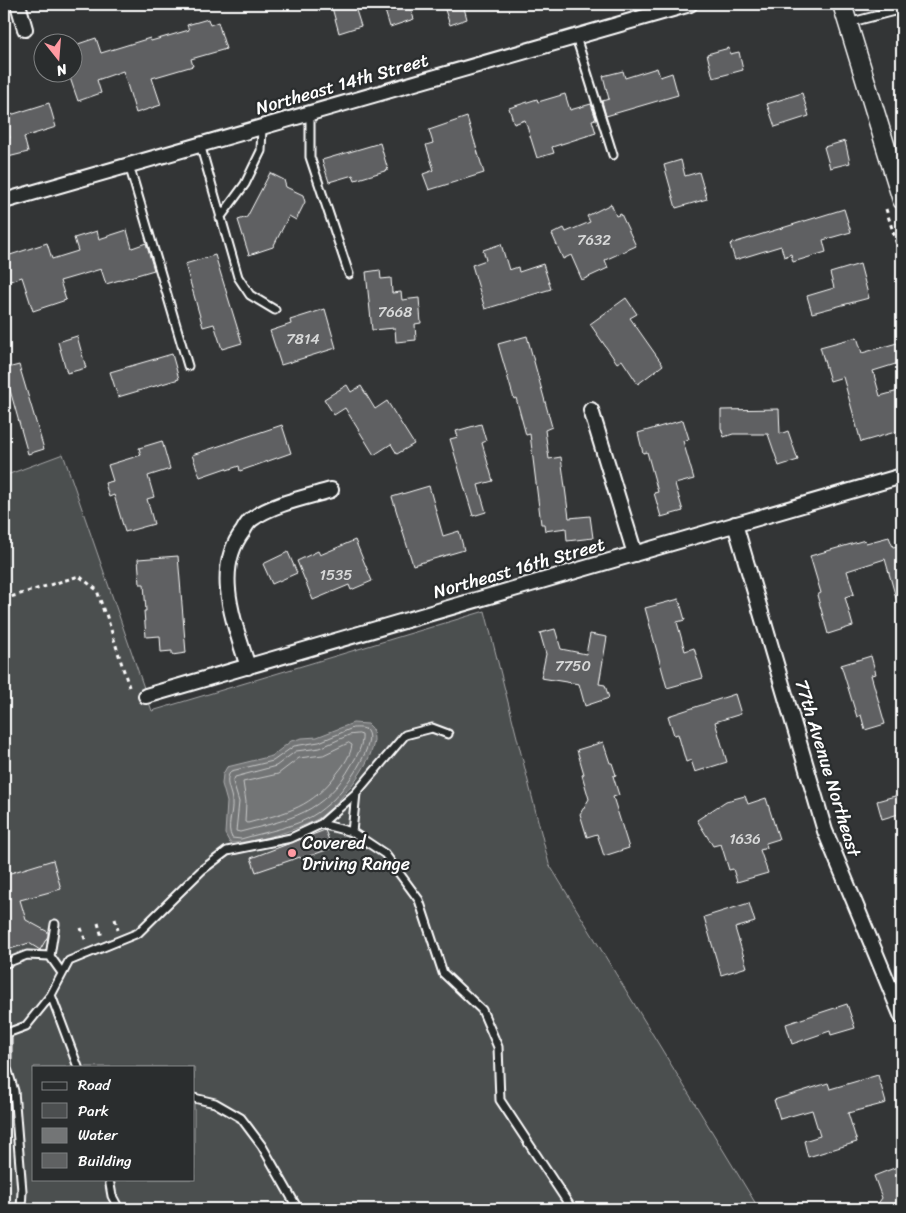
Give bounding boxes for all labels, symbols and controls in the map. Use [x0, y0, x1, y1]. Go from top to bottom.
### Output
north arrow [32, 32, 82, 82]
street label: Northeast 14th Street [252, 44, 432, 124]
text: N [53, 56, 71, 83]
house number: 7632 [577, 227, 611, 253]
house number: 7668 [378, 299, 412, 325]
house number: 7814 [286, 326, 320, 352]
street label: Northeast 16th Street [429, 528, 609, 608]
house number: 1535 [319, 562, 353, 588]
house number: 7750 [555, 653, 591, 679]
street label: 77th Avenue Northeast [786, 675, 870, 861]
house number: 1636 [729, 826, 761, 852]
place label: Covered Driving Range [302, 827, 410, 880]
marker: Covered Driving Range [286, 847, 298, 859]
legend [32, 1066, 195, 1180]
text: Road [78, 1072, 111, 1098]
text: Park [78, 1098, 109, 1124]
text: Water [78, 1122, 118, 1148]
text: Building [78, 1148, 132, 1174]

